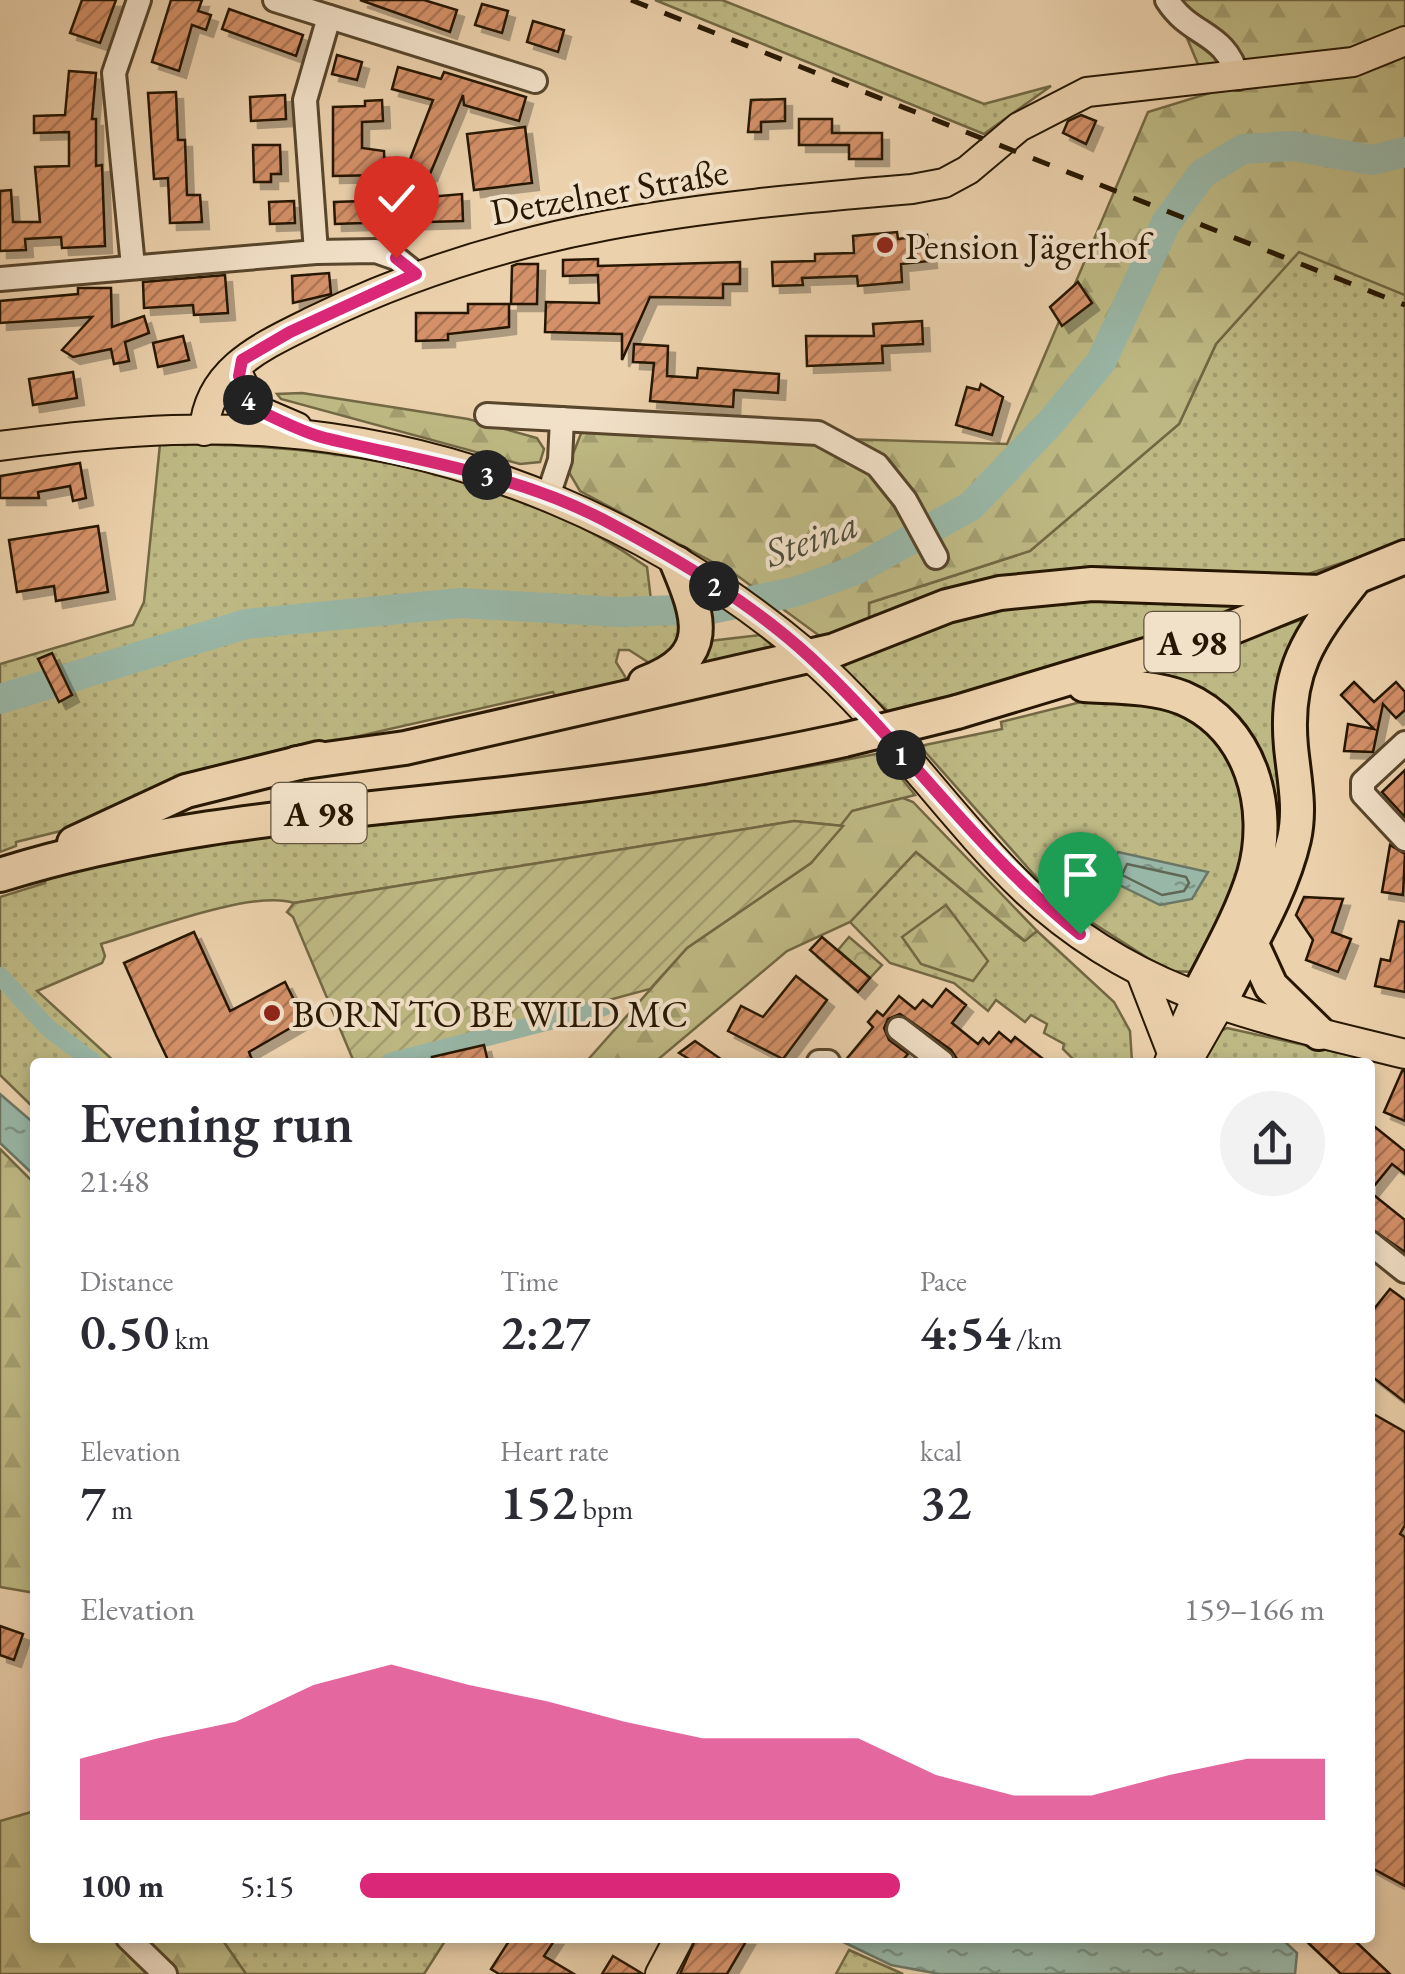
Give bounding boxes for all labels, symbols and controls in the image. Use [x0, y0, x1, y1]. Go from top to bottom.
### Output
street label: Detzelner Straße [486, 146, 732, 236]
pin [354, 156, 439, 259]
icon: check [369, 171, 424, 226]
place label: Pension Jägerhof [905, 221, 1154, 270]
marker: Pension Jägerhof [874, 234, 896, 256]
pin: 4 [223, 375, 273, 425]
text: 4 [241, 382, 255, 418]
pin: 3 [462, 450, 512, 500]
text: 3 [480, 457, 494, 493]
water label: Steina [756, 497, 865, 579]
pin: 2 [689, 561, 739, 611]
text: 2 [707, 568, 721, 604]
road number: A 98 [1144, 612, 1240, 672]
pin: 1 [876, 730, 926, 780]
text: 1 [894, 737, 908, 773]
road number: A 98 [272, 783, 366, 843]
pin [1038, 832, 1123, 935]
icon: arrive [1053, 847, 1108, 902]
place label: BORN TO BE WILD MC [292, 989, 688, 1038]
marker: BORN TO BE WILD MC [261, 1002, 283, 1024]
text: Evening run [80, 1087, 353, 1158]
button: share [1220, 1091, 1325, 1196]
text: 21:48 [80, 1160, 149, 1202]
text: Distance [80, 1263, 174, 1299]
text: Time [500, 1263, 558, 1299]
text: Pace [920, 1263, 967, 1299]
text: 0.50 [80, 1299, 169, 1364]
text: 2:27 [500, 1299, 591, 1364]
text: 4:54 [920, 1299, 1011, 1364]
text: km [169, 1321, 210, 1357]
text: /km [1011, 1321, 1062, 1357]
text: Elevation [80, 1433, 181, 1469]
text: Heart rate [500, 1433, 609, 1469]
text: kcal [920, 1433, 962, 1469]
text: 7 [80, 1469, 106, 1534]
text: 152 [500, 1469, 577, 1534]
text: 32 [920, 1469, 971, 1534]
text: m [106, 1491, 133, 1527]
text: bpm [577, 1491, 633, 1527]
text: Elevation [80, 1588, 195, 1630]
text: 159–166 m [1184, 1588, 1325, 1630]
text: 100 m [80, 1865, 164, 1907]
text: 5:15 [240, 1865, 294, 1907]

